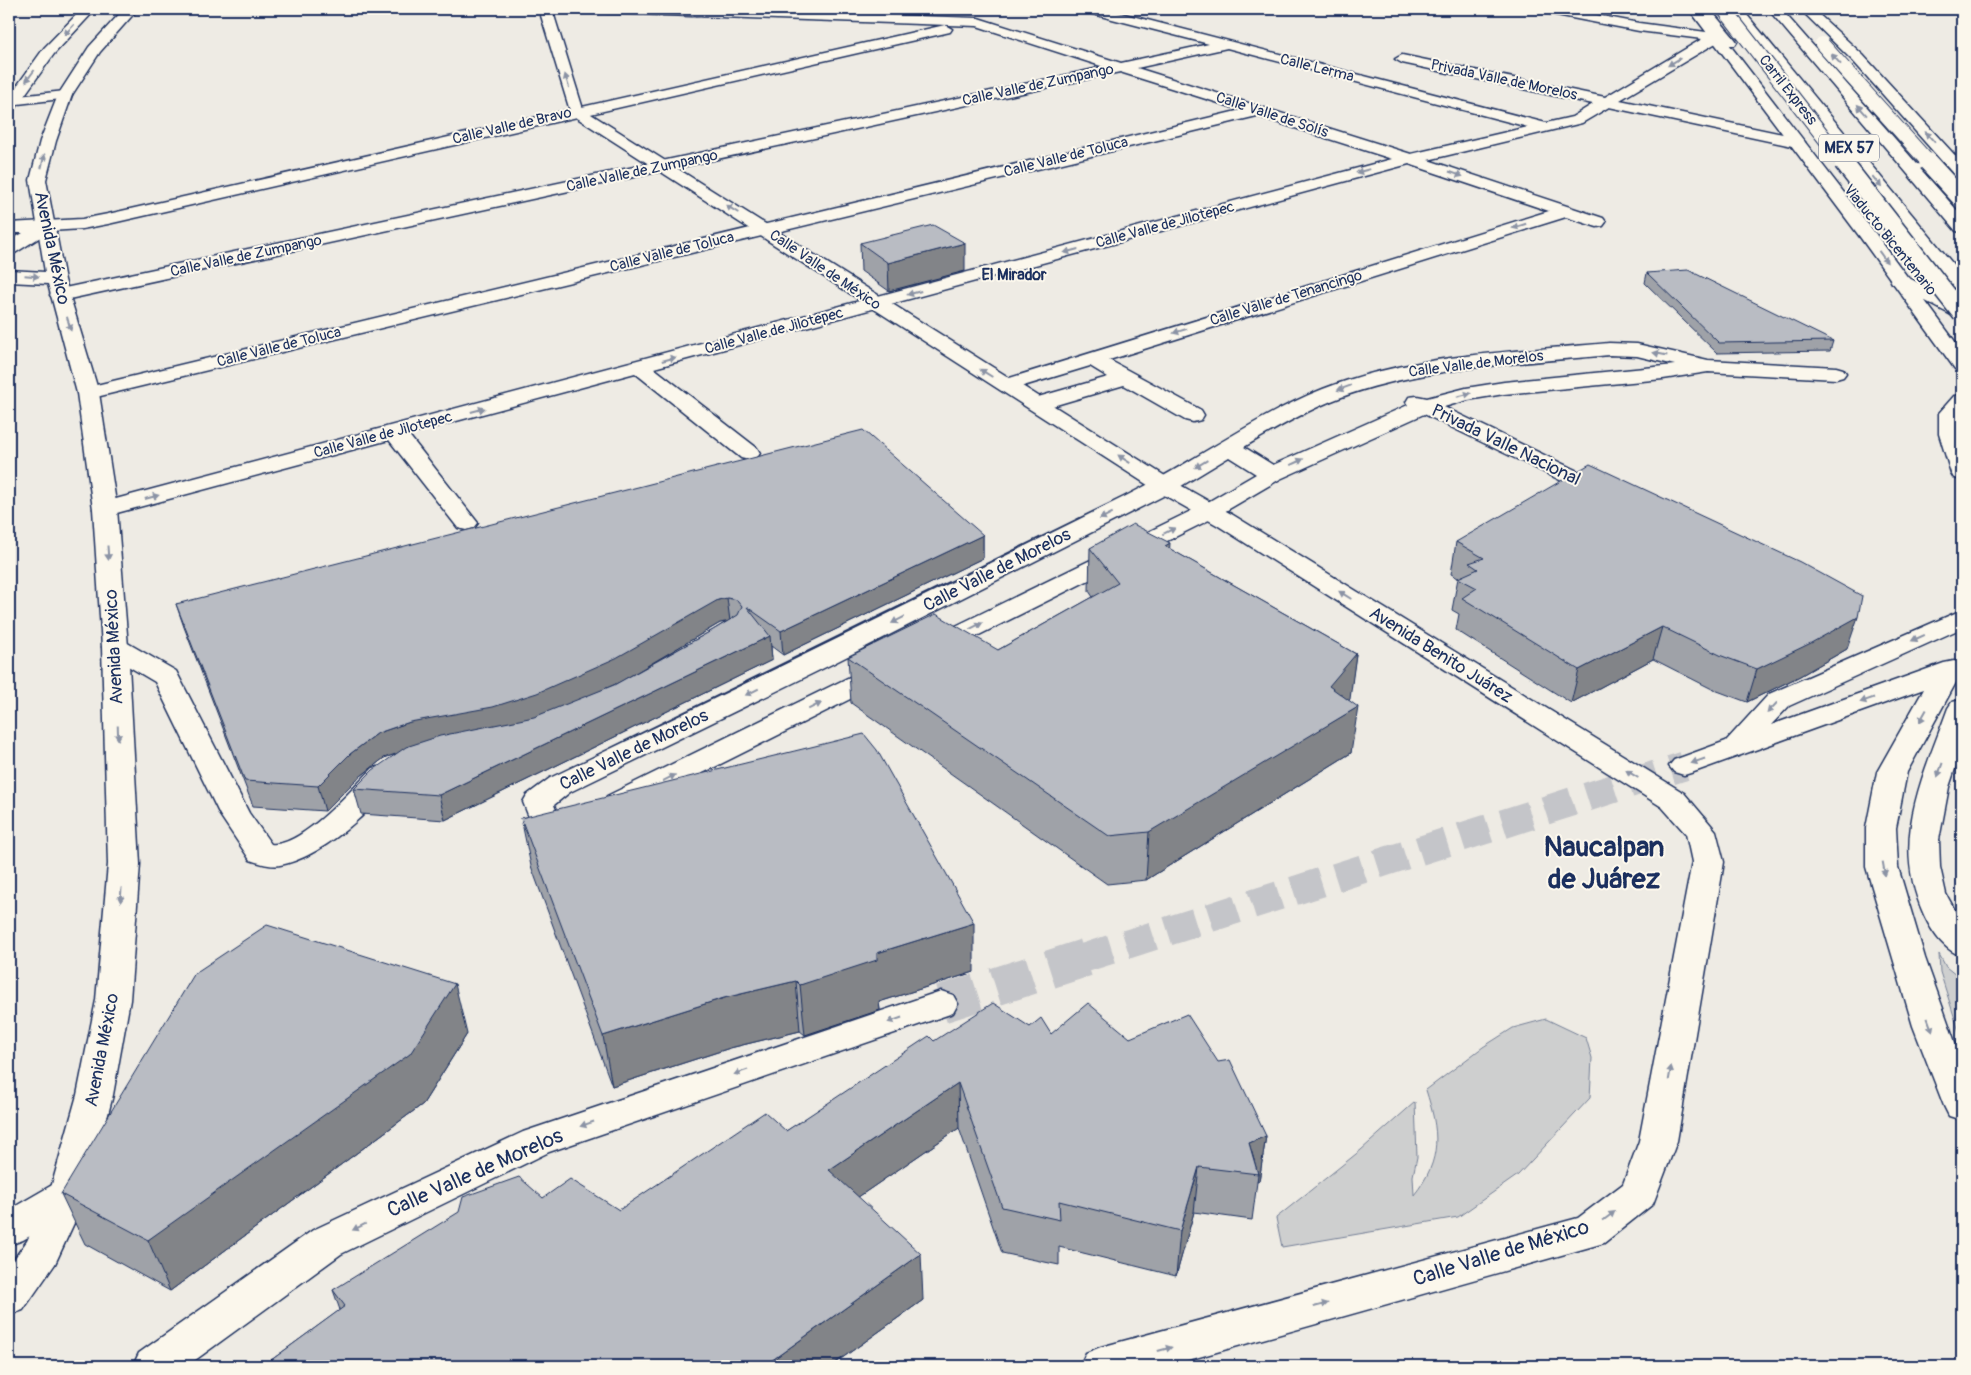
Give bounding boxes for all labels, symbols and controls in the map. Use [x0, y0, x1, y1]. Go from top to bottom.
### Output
one-way arrow [63, 23, 75, 35]
street label: Calle Lerma [1278, 50, 1356, 86]
street label: Carril Express [1755, 51, 1821, 129]
one-way arrow [1830, 54, 1842, 66]
street label: Privada Valle de Morelos [1429, 55, 1579, 105]
one-way arrow [1668, 57, 1681, 66]
street label: Calle Valle de Zumpango [961, 60, 1115, 110]
one-way arrow [25, 69, 36, 82]
one-way arrow [563, 74, 570, 89]
street label: Calle Valle de Solís [1213, 88, 1331, 142]
street label: Calle Valle de Bravo [451, 103, 573, 149]
one-way arrow [1856, 105, 1868, 117]
one-way arrow [1924, 130, 1935, 143]
street label: Calle Valle de Toluca [1002, 132, 1130, 182]
road number: MEX 57 [1819, 134, 1879, 162]
street label: Calle Valle de Zumpango [565, 146, 719, 196]
one-way arrow [39, 153, 47, 168]
one-way arrow [1355, 168, 1370, 176]
one-way arrow [1449, 171, 1464, 179]
one-way arrow [1871, 175, 1882, 188]
street label: Viaducto Bicentenario [1839, 181, 1941, 299]
street label: Avenida México [29, 189, 75, 307]
street label: Calle Valle de Jilotepec [1094, 197, 1237, 253]
one-way arrow [726, 204, 739, 213]
one-way arrow [1511, 223, 1526, 230]
street label: Calle Valle de México [766, 226, 884, 314]
street label: Calle Valle de Toluca [608, 227, 736, 277]
street label: Calle Valle de Zumpango [169, 231, 323, 281]
one-way arrow [1063, 247, 1078, 255]
one-way arrow [1878, 250, 1888, 264]
district label: El Mirador [982, 265, 1047, 285]
street label: Calle Valle de Tenancingo [1208, 266, 1364, 330]
one-way arrow [25, 273, 41, 281]
one-way arrow [906, 290, 921, 298]
street label: Calle Valle de Jilotepec [703, 303, 846, 359]
one-way arrow [65, 317, 73, 332]
street label: Calle Valle de Toluca [215, 322, 343, 372]
one-way arrow [1172, 328, 1187, 336]
street label: Calle Valle de Morelos [1408, 346, 1545, 382]
one-way arrow [1653, 350, 1668, 358]
one-way arrow [661, 355, 676, 363]
one-way arrow [980, 368, 993, 377]
one-way arrow [1337, 385, 1352, 393]
one-way arrow [1456, 391, 1471, 399]
street label: Privada Valle Nacional [1428, 399, 1584, 491]
one-way arrow [471, 406, 486, 414]
street label: Calle Valle de Jilotepec [312, 407, 455, 463]
one-way arrow [1117, 455, 1130, 464]
one-way arrow [1290, 458, 1304, 466]
one-way arrow [1194, 460, 1207, 469]
one-way arrow [144, 492, 159, 500]
one-way arrow [1098, 511, 1113, 520]
street label: Calle Valle de Morelos [919, 523, 1075, 617]
one-way arrow [1162, 527, 1176, 535]
one-way arrow [104, 545, 112, 561]
street label: Avenida México [99, 589, 129, 705]
one-way arrow [1339, 591, 1352, 600]
street label: Avenida Benito Juárez [1365, 602, 1517, 708]
one-way arrow [891, 616, 905, 624]
one-way arrow [969, 622, 983, 630]
one-way arrow [1911, 634, 1925, 642]
one-way arrow [745, 688, 759, 696]
one-way arrow [1860, 697, 1875, 704]
one-way arrow [1766, 701, 1778, 713]
one-way arrow [808, 702, 822, 710]
street label: Calle Valle de Morelos [556, 704, 712, 796]
one-way arrow [1919, 709, 1927, 723]
one-way arrow [115, 725, 123, 741]
one-way arrow [1690, 757, 1705, 765]
one-way arrow [1936, 763, 1944, 778]
one-way arrow [1625, 769, 1638, 778]
one-way arrow [662, 774, 676, 782]
district label: Naucalpan de Juárez [1544, 830, 1664, 897]
one-way arrow [1880, 861, 1888, 877]
one-way arrow [117, 887, 125, 903]
street label: Avenida México [80, 991, 124, 1109]
one-way arrow [887, 1016, 902, 1024]
one-way arrow [1927, 1017, 1934, 1032]
one-way arrow [1667, 1065, 1675, 1081]
one-way arrow [733, 1068, 748, 1076]
one-way arrow [579, 1121, 594, 1129]
street label: Calle Valle de Morelos [383, 1122, 568, 1224]
one-way arrow [1602, 1211, 1615, 1222]
street label: Calle Valle de México [1410, 1213, 1592, 1293]
one-way arrow [352, 1223, 366, 1231]
one-way arrow [1314, 1301, 1329, 1309]
one-way arrow [1157, 1344, 1172, 1352]

